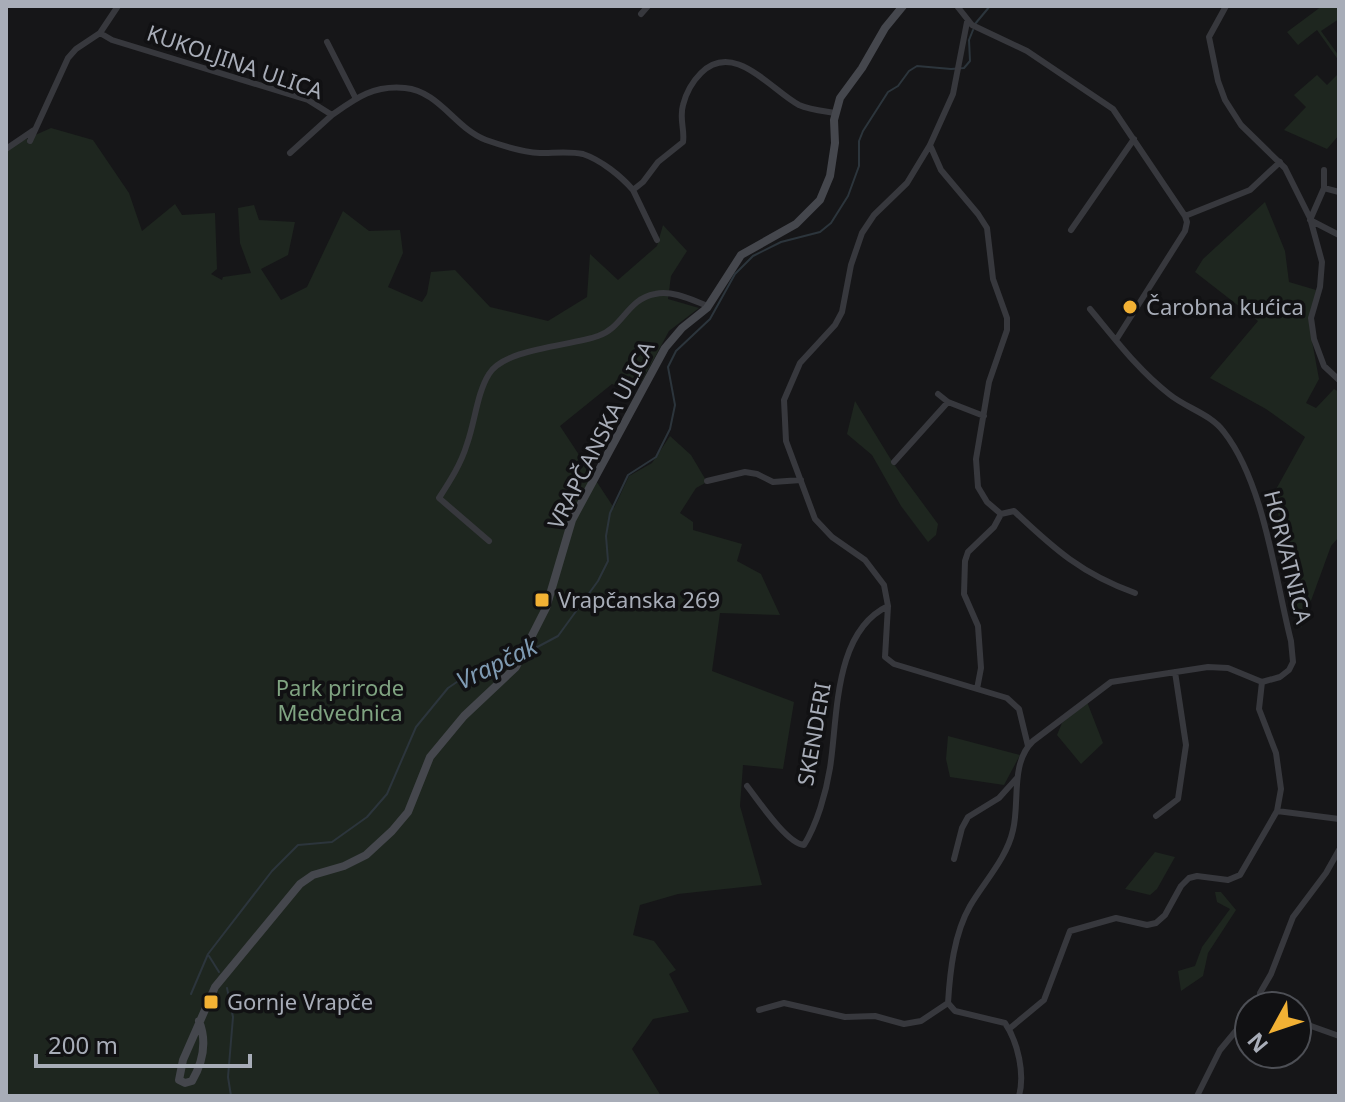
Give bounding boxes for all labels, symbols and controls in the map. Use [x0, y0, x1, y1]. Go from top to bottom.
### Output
street label: KUKOLJINA ULICA [143, 17, 328, 106]
place label: Čarobna kućica [1146, 291, 1304, 321]
marker: Čarobna kućica [1121, 298, 1139, 316]
street label: VRAPČANSKA ULICA [540, 334, 661, 534]
street label: HORVATNICA [1258, 487, 1320, 627]
place label: Vrapčanska 269 [558, 584, 720, 614]
marker: Vrapčanska 269 [533, 591, 551, 609]
water label: Vrapčak [450, 628, 543, 696]
park label: Park prirode Medvednica [276, 672, 404, 727]
street label: SKENDERI [789, 680, 837, 788]
place label: Gornje Vrapče [227, 986, 373, 1016]
north arrow [1233, 990, 1313, 1070]
marker: Gornje Vrapče [202, 993, 220, 1011]
scale bar [36, 1018, 250, 1068]
text: N [1240, 1027, 1274, 1060]
text: 200 m [48, 1028, 118, 1061]

